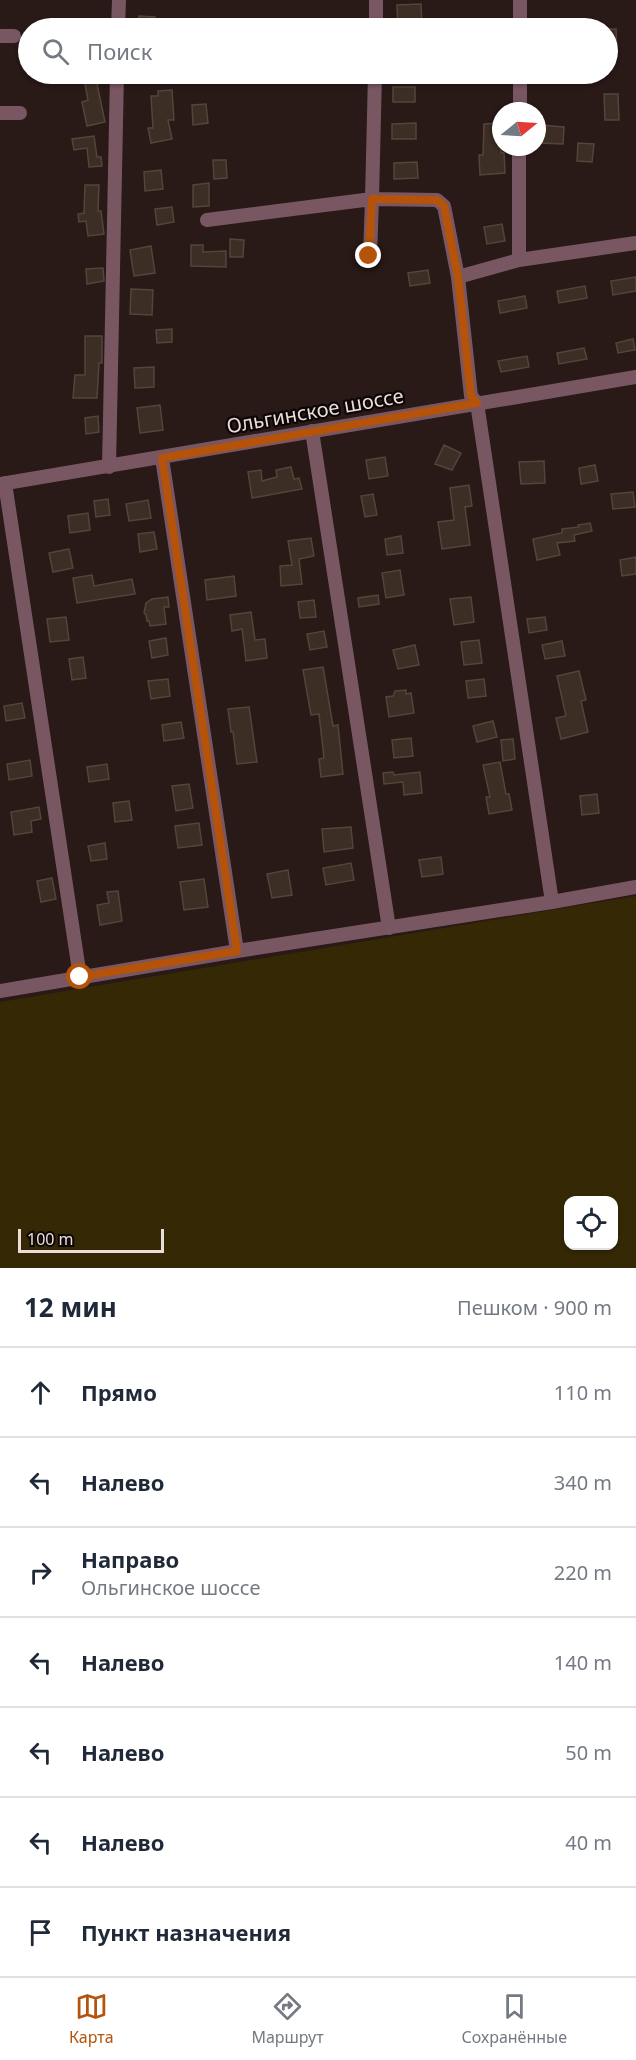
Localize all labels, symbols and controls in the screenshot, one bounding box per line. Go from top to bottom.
search box [18,18,618,84]
icon: search [39,35,72,68]
text: Поиск [87,36,152,66]
north arrow [492,102,546,156]
route end [355,242,381,268]
street label: Ольгинское шоссе [224,382,406,439]
route start [66,963,92,989]
map controls [564,1196,618,1250]
button: locate [564,1196,618,1250]
scale bar [18,1226,164,1254]
text: 100 m [27,1228,74,1250]
text: 12 мин [24,1289,117,1325]
text: Пешком · 900 m [457,1294,612,1321]
icon: ahead [24,1376,57,1409]
text: Прямо [81,1377,157,1407]
text: 110 m [554,1379,612,1406]
icon: left [24,1466,57,1499]
text: Налево [81,1467,164,1497]
text: 340 m [554,1469,612,1496]
text: Направо [81,1544,179,1574]
icon: right [24,1556,57,1589]
text: 220 m [554,1559,612,1586]
text: Ольгинское шоссе [81,1574,260,1601]
icon: left [24,1646,57,1679]
text: Налево [81,1647,164,1677]
text: 140 m [554,1649,612,1676]
icon: left [24,1736,57,1769]
text: Налево [81,1737,164,1767]
text: 50 m [565,1739,612,1766]
icon: left [24,1826,57,1859]
text: Налево [81,1827,164,1857]
text: 40 m [565,1829,612,1856]
icon: arrive [24,1916,57,1949]
text: Пункт назначения [81,1917,291,1947]
tab: Карта [69,1990,114,2048]
tab: Маршрут [251,1990,324,2048]
tab: Сохранённые [462,1990,567,2048]

